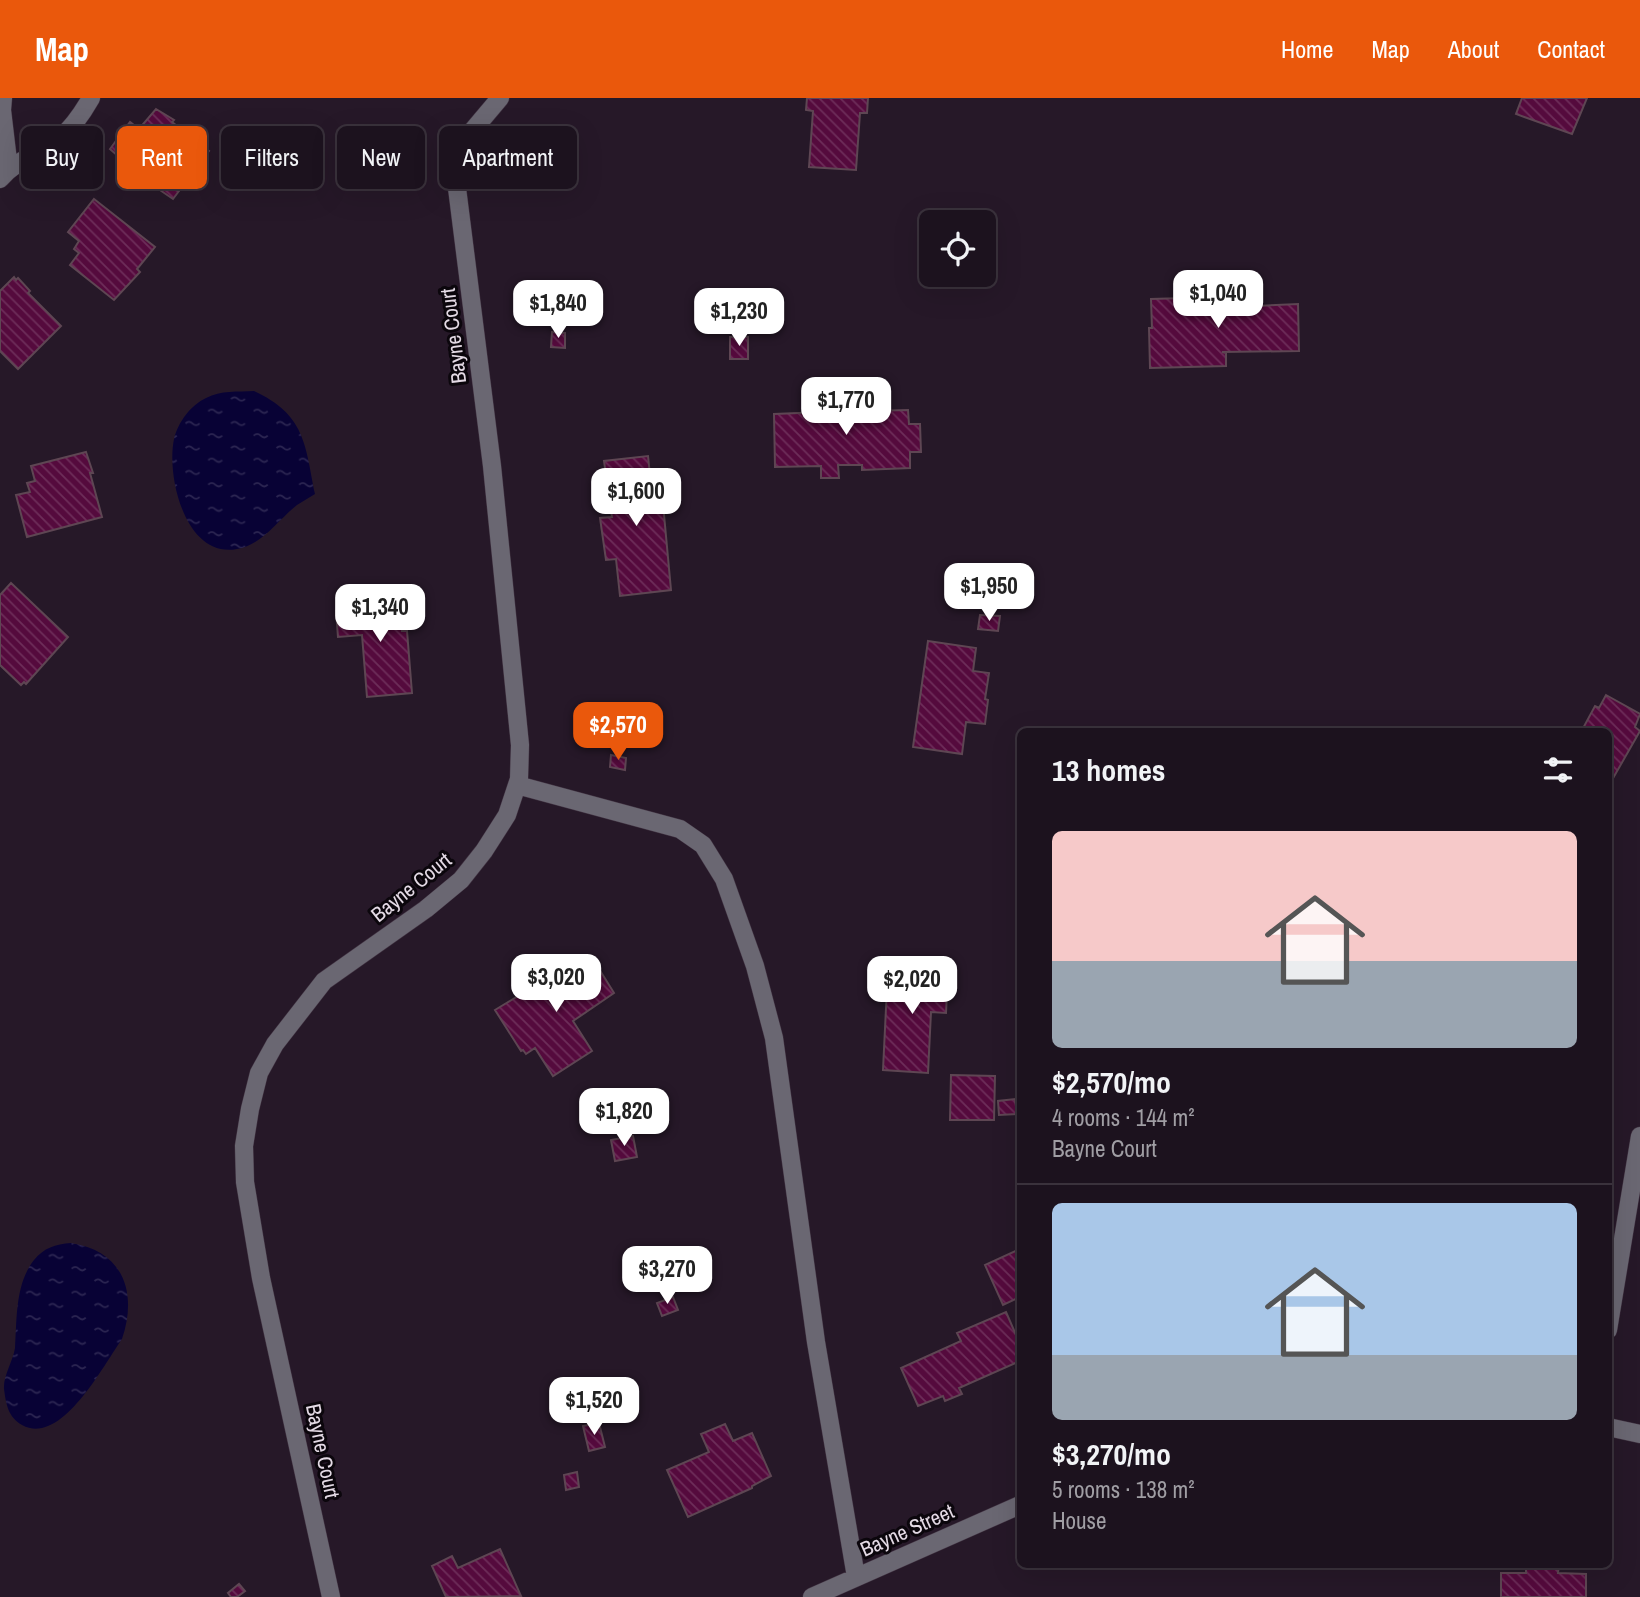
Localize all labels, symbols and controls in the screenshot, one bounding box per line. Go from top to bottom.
text: Map [35,27,89,71]
text: Home [1281,33,1333,65]
text: Map [1371,33,1410,65]
text: About [1448,33,1499,65]
text: Contact [1537,33,1605,65]
chip: Buy [21,126,103,189]
chip: Rent [117,126,207,189]
chip: Filters [221,126,323,189]
chip: New [337,126,425,189]
chip: Apartment [439,126,577,189]
map controls [919,210,996,287]
button: locate [919,210,996,287]
pin: $1,040 [1161,271,1275,330]
text: $1,040 [1189,277,1247,308]
pin: $1,840 [501,280,615,340]
street label: Bayne Court [433,287,473,385]
text: $1,840 [529,287,587,318]
pin: $1,230 [682,288,796,348]
text: $1,230 [710,295,768,326]
pin: $1,770 [789,378,903,437]
text: $1,770 [817,384,875,415]
pin: $1,600 [579,468,693,528]
text: $1,600 [607,475,665,506]
pin: $1,950 [932,564,1046,623]
text: $1,950 [960,570,1018,601]
pin: $1,340 [323,584,437,644]
text: $1,340 [351,591,409,622]
pin: $2,570 [561,702,675,762]
text: $2,570 [589,709,647,740]
text: 13 homes [1052,750,1166,790]
icon: filters [1539,751,1577,789]
street label: Bayne Court [365,845,457,928]
icon: home [1252,877,1378,1003]
pin: $3,020 [499,954,613,1014]
pin: $2,020 [855,956,969,1016]
text: $3,020 [527,961,585,992]
text: $2,020 [883,963,941,994]
text: $2,570/mo [1052,1062,1171,1102]
pin: $1,820 [567,1088,681,1148]
text: $1,820 [595,1095,653,1126]
text: 4 rooms · 144 m² [1052,1102,1195,1133]
text: Bayne Court [1052,1133,1157,1164]
pin: $3,270 [610,1246,724,1306]
icon: home [1252,1249,1378,1375]
text: $3,270 [638,1253,696,1284]
pin: $1,520 [537,1378,651,1437]
text: $1,520 [565,1384,623,1415]
street label: Bayne Court [299,1401,347,1501]
text: $3,270/mo [1052,1434,1171,1474]
text: 5 rooms · 138 m² [1052,1474,1195,1505]
street label: Bayne Street [856,1496,959,1563]
text: House [1052,1505,1107,1536]

